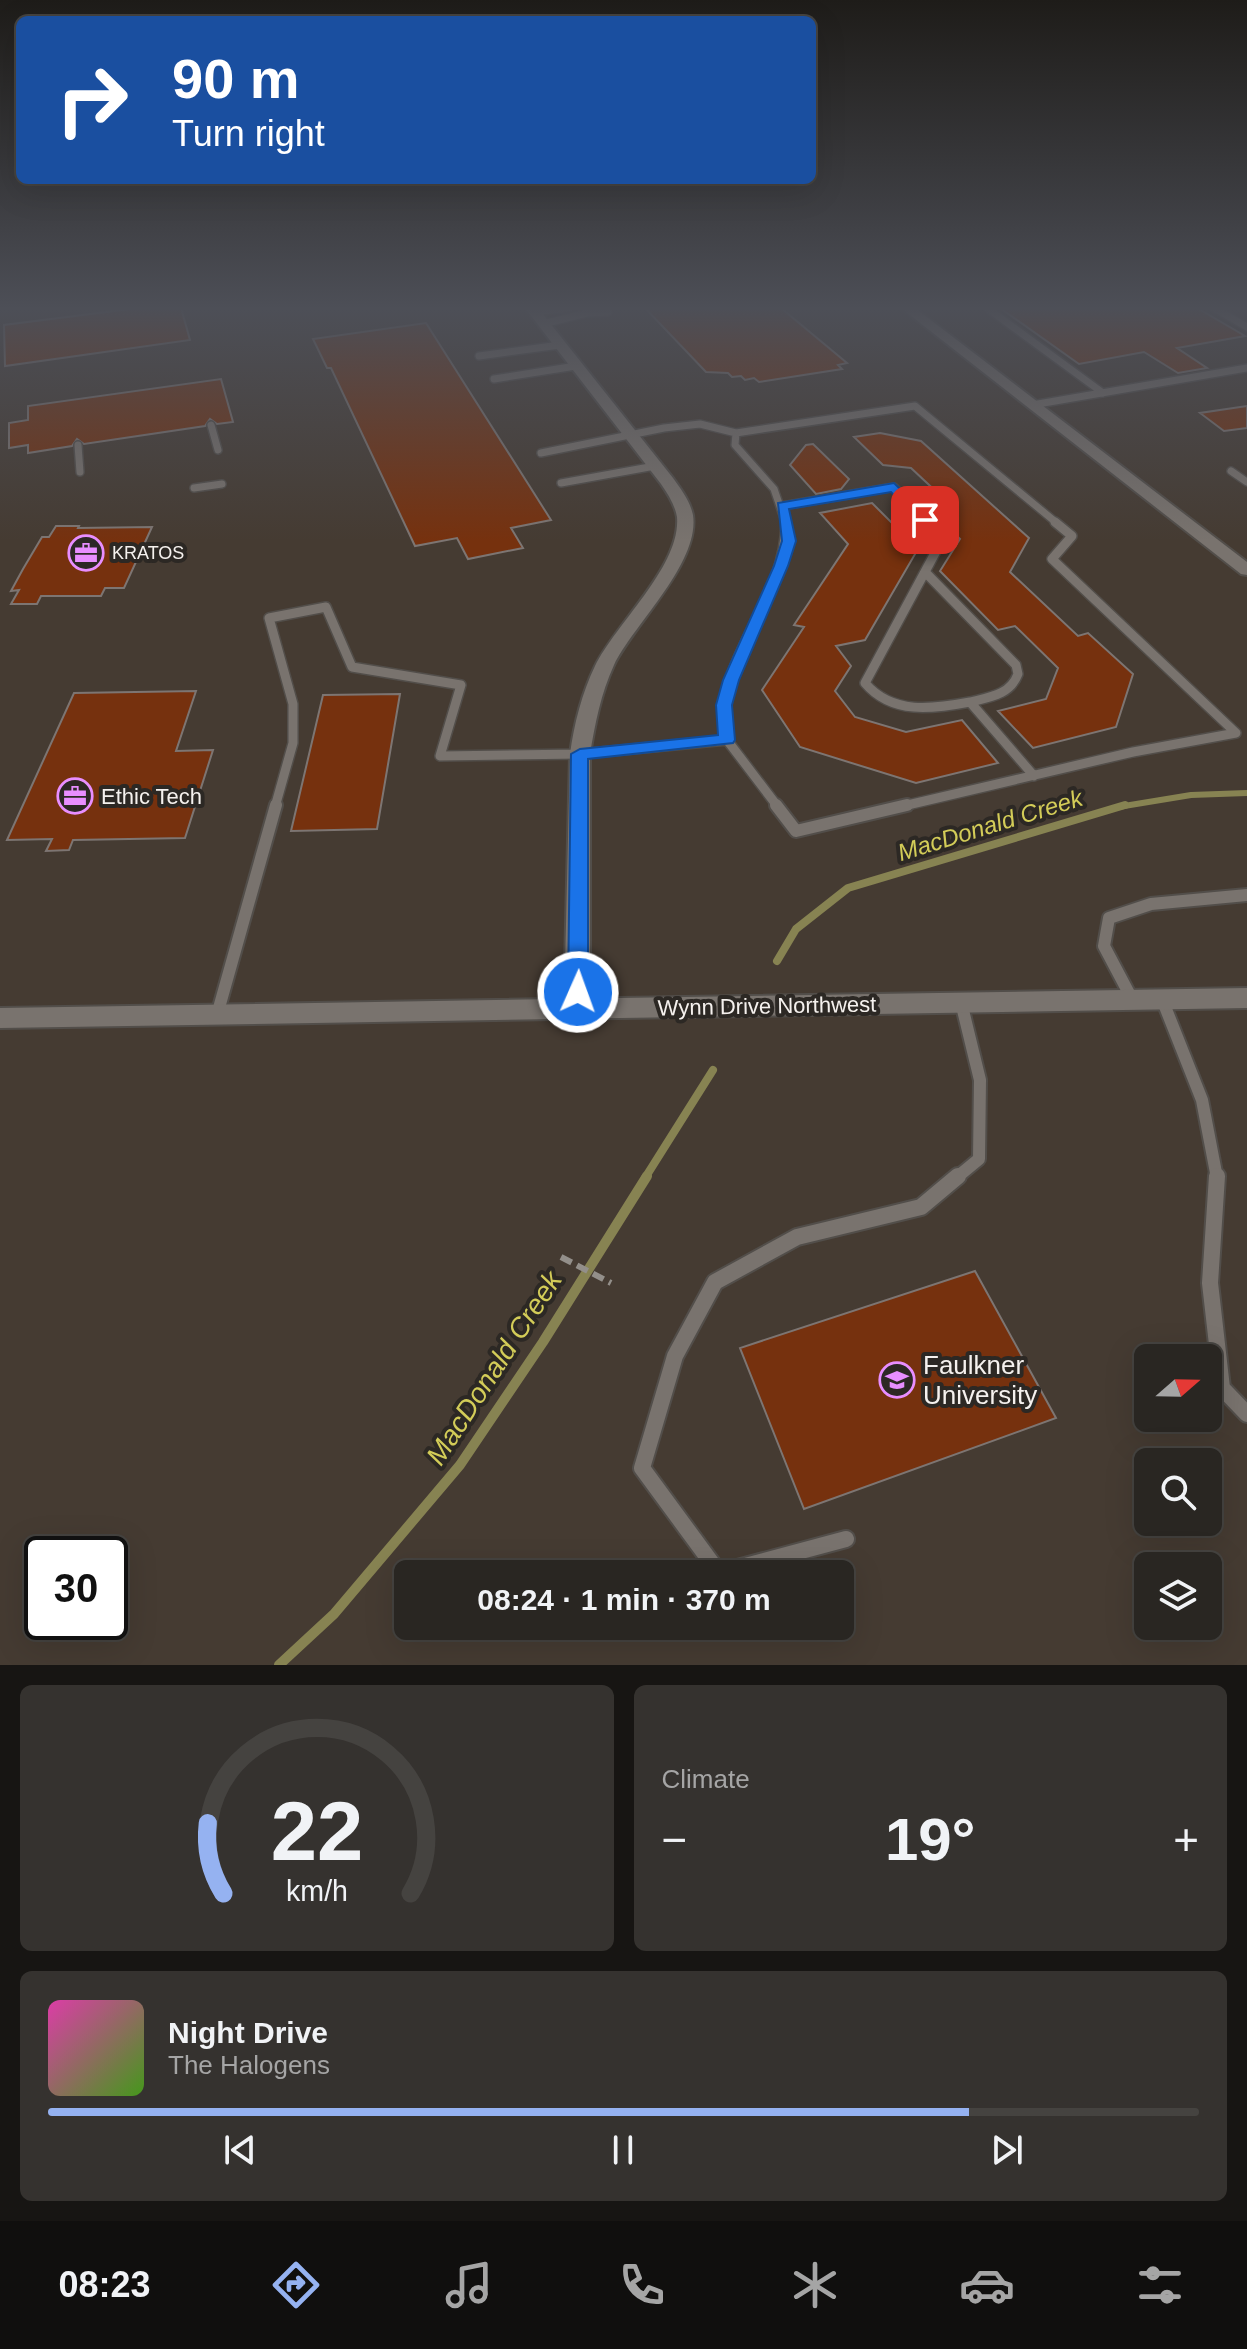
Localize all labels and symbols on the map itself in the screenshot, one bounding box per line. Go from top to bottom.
pin [891,486,959,554]
office icon: KRATOS [67,534,105,572]
place label: KRATOS [112,543,184,563]
office icon: Ethic Tech [56,777,94,815]
water label: MacDonald Creek [894,783,1088,866]
place label: Ethic Tech [101,784,202,809]
position arrow [536,950,620,1034]
street label: Wynn Drive Northwest [657,992,877,1020]
water label: MacDonald Creek [420,1264,569,1470]
north arrow [1134,1344,1222,1432]
place label: Faulkner University [923,1350,1037,1410]
school or university icon: Faulkner University [878,1361,916,1399]
speed limit sign: 30 [24,1536,128,1640]

